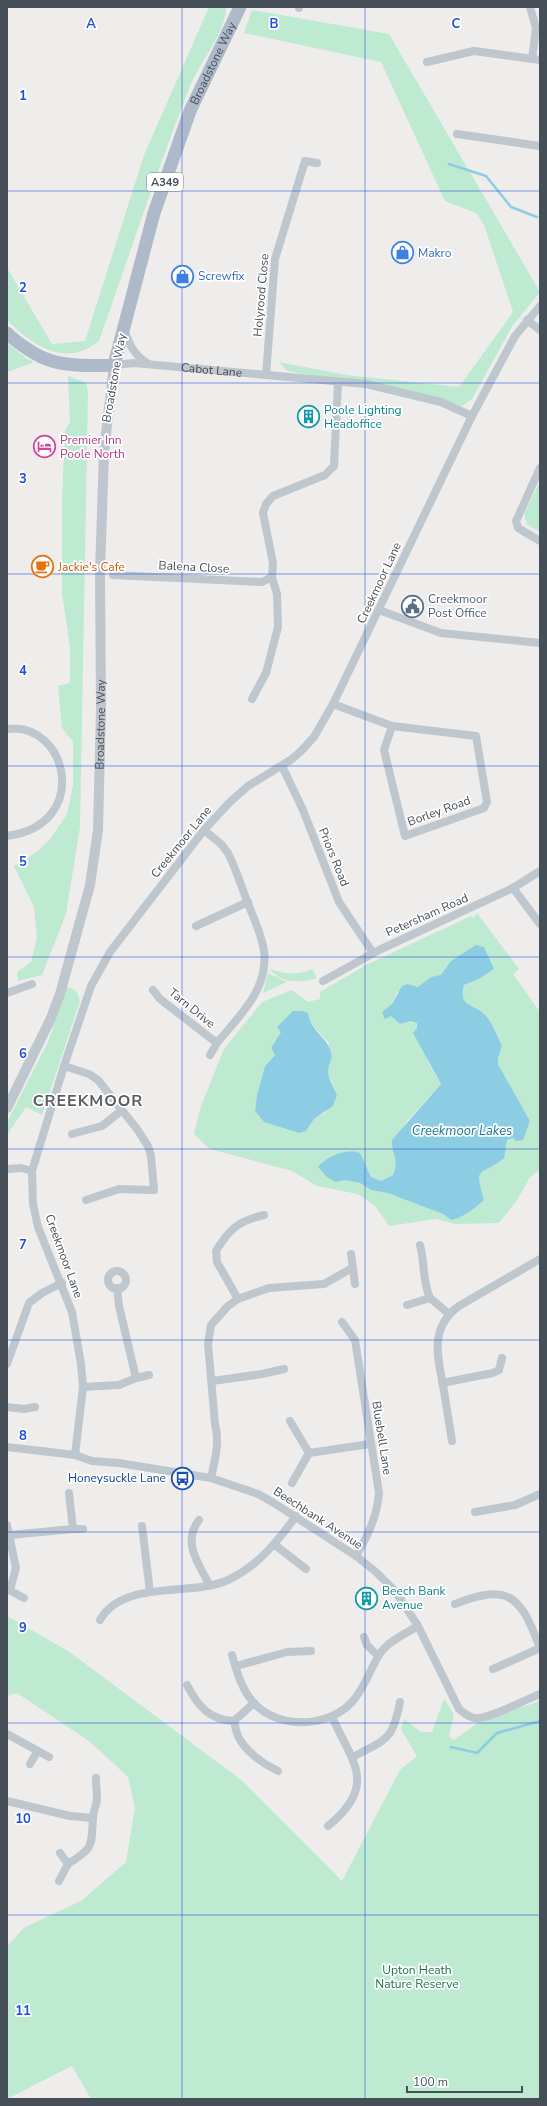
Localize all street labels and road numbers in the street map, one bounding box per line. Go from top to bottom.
street label: Broadstone Way [186,18,240,107]
road number: A349 [147,173,183,191]
street label: Holyrood Close [249,253,273,337]
street label: Broadstone Way [98,331,130,424]
street label: Cabot Lane [180,359,243,381]
street label: Creekmoor Lane [353,540,405,626]
street label: Balena Close [158,557,230,577]
street label: Broadstone Way [91,678,109,770]
street label: Borley Road [405,792,473,830]
street label: Creekmoor Lane [147,803,215,881]
street label: Priors Road [315,825,353,889]
street label: Petersham Road [383,890,471,940]
street label: Tarn Drive [165,984,219,1032]
street label: Creekmoor Lane [41,1212,87,1300]
street label: Bluebell Lane [368,1400,396,1476]
street label: Beechbank Avenue [270,1483,366,1553]

